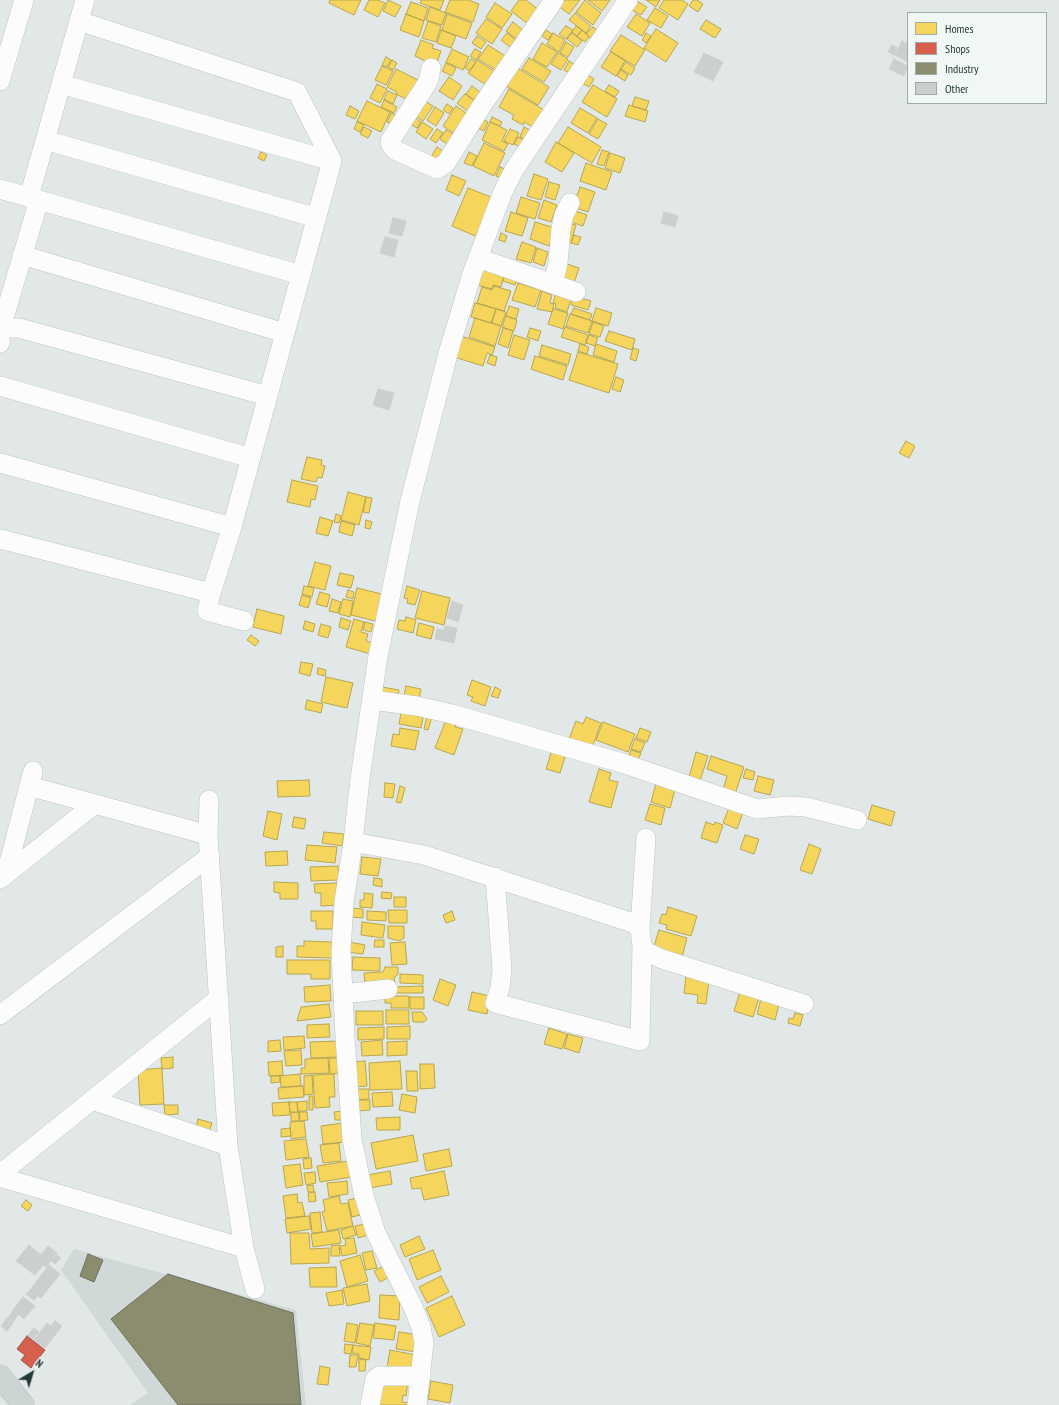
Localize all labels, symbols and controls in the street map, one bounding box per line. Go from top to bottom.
legend [907,12,1047,104]
text: Homes [945,21,973,36]
text: Shops [945,41,970,56]
text: Industry [945,61,979,76]
text: Other [945,81,968,96]
north arrow [12,1353,52,1393]
text: N [33,1356,46,1371]

